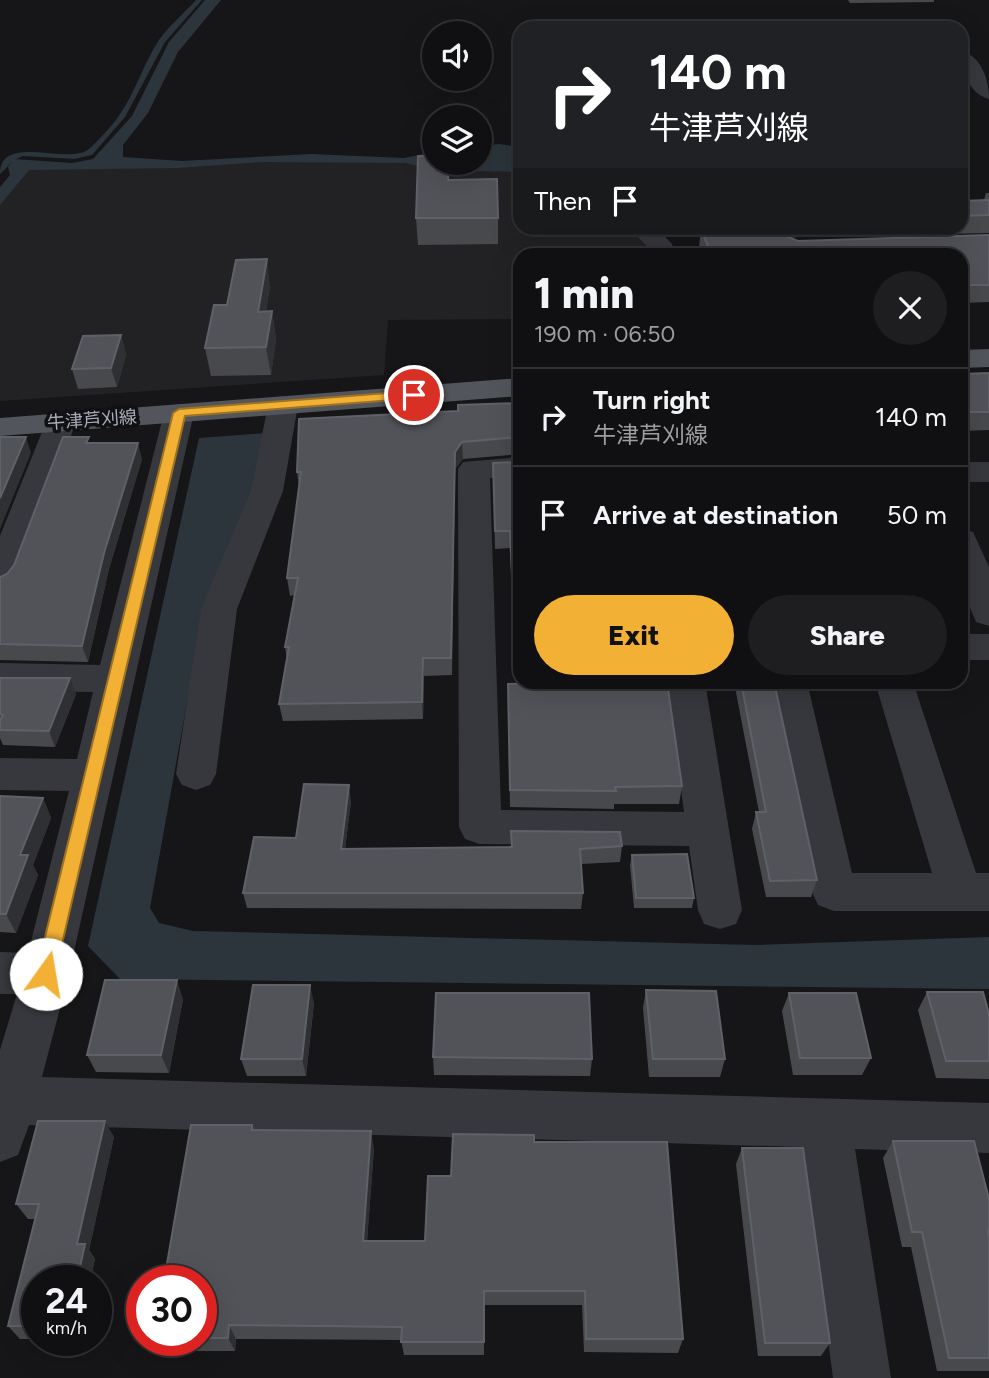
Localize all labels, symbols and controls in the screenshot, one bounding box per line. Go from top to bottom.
map controls [422,21,492,175]
button: sound [422,21,492,91]
text: 140 m [649,42,787,101]
icon: right [534,49,625,140]
button: layers [422,105,492,175]
text: 牛津芦刈線 [649,109,809,147]
icon: arrive [606,182,644,220]
text: Then [534,185,592,217]
text: 1 min [534,268,634,319]
button: close [873,271,947,345]
text: 190 m · 06:50 [534,320,675,348]
pin [384,365,444,425]
icon: arrive [395,376,433,414]
text: Turn right [593,384,710,416]
icon: right [534,398,572,436]
text: 140 m [875,401,947,433]
street label: 牛津芦刈線 [46,406,138,434]
text: 牛津芦刈線 [593,421,708,449]
icon: arrive [534,496,572,534]
text: Arrive at destination [593,499,838,531]
text: 50 m [887,499,947,531]
button: Exit [534,595,734,675]
button: Share [748,595,947,675]
position arrow [9,937,83,1011]
speed limit sign: 30 [126,1265,217,1356]
text: 24 [45,1280,88,1322]
text: km/h [46,1317,87,1339]

